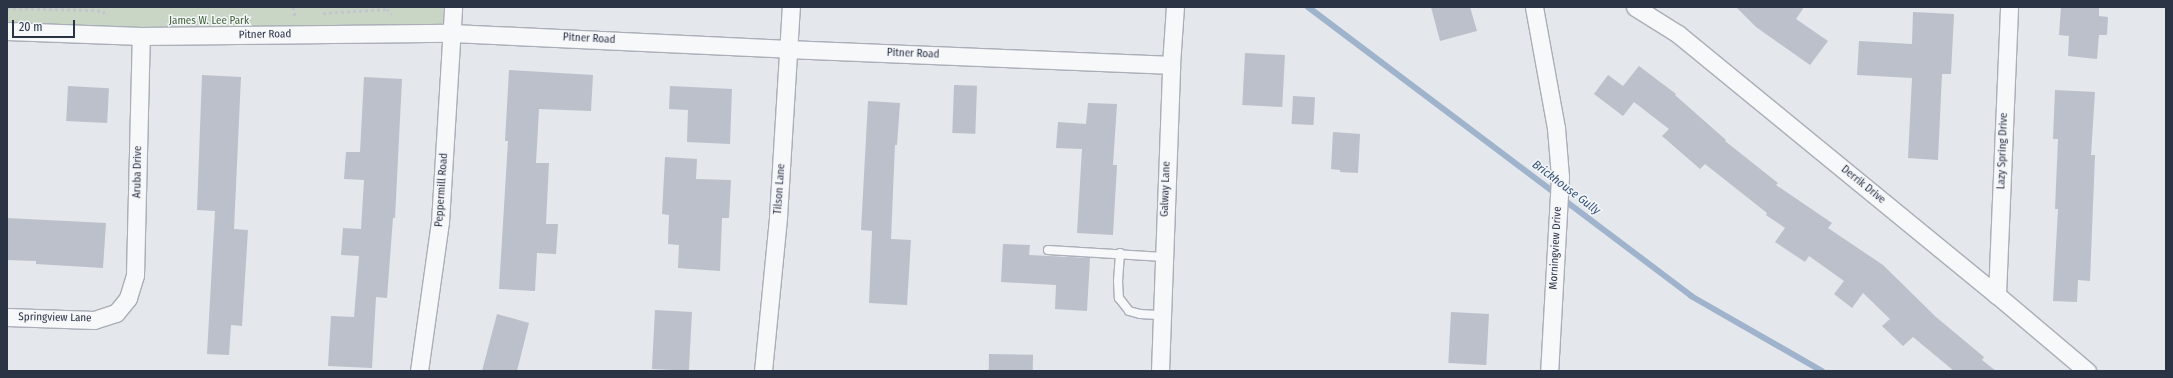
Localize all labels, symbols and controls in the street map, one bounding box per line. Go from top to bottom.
scale bar [14,12,77,38]
park label: James W. Lee Park [169,14,249,28]
text: 20 m [19,20,43,34]
street label: Pitner Road [239,28,291,42]
street label: Pitner Road [562,31,616,47]
street label: Pitner Road [886,46,940,62]
street label: Lazy Spring Drive [1995,112,2011,190]
street label: Aruba Drive [131,146,145,198]
street label: Peppermill Road [433,152,451,228]
water label: Brickhouse Gully [1529,158,1603,218]
street label: Galway Lane [1158,161,1174,217]
street label: Tilson Lane [772,163,788,215]
street label: Derrik Drive [1838,163,1888,207]
street label: Morningview Drive [1547,206,1565,290]
street label: Springview Lane [18,311,92,325]

